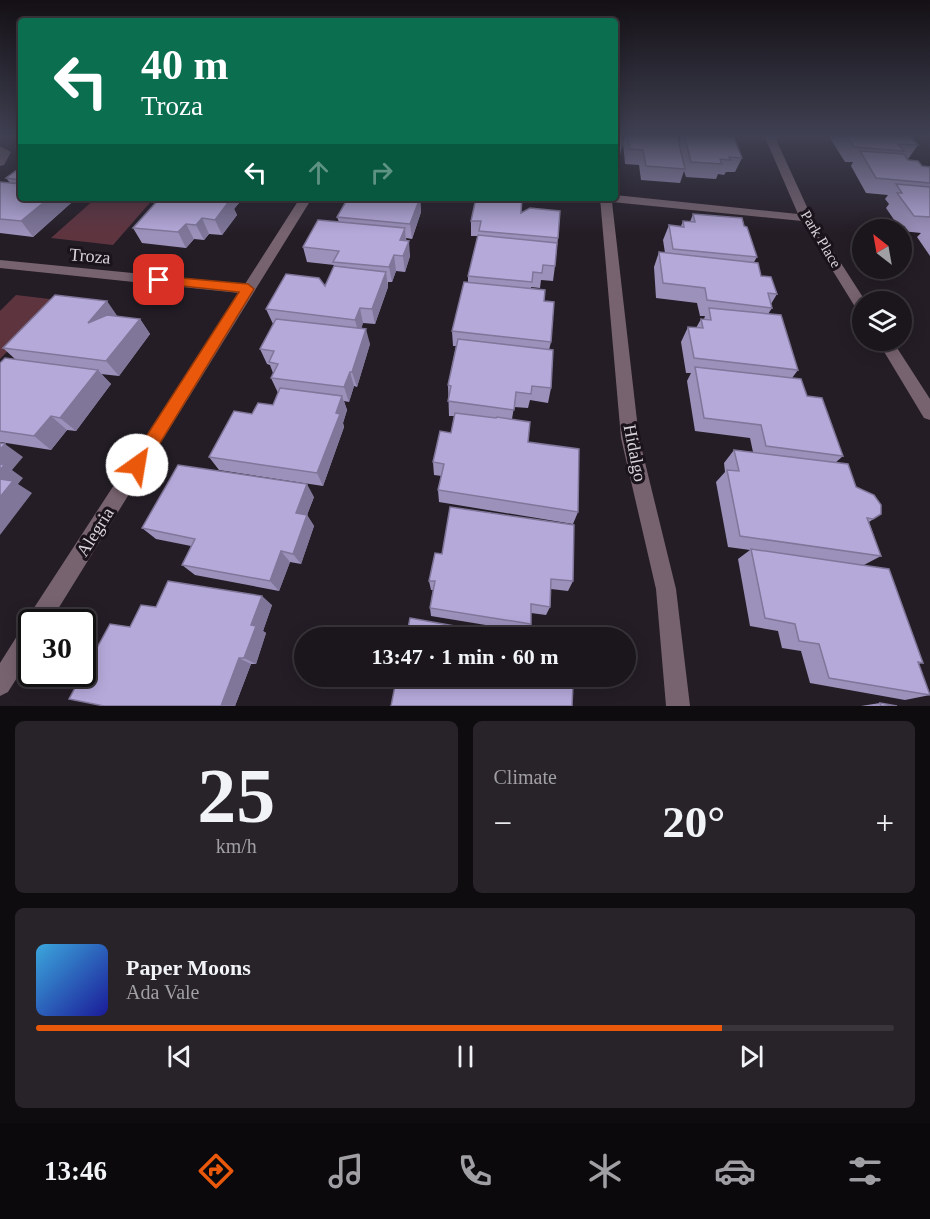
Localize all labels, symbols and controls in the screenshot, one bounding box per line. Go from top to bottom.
icon: left [42,42,120,120]
text: 40 m [141,42,229,88]
text: Troza [141,91,203,121]
icon: left [239,156,272,189]
icon: ahead [302,156,335,189]
icon: right [365,156,398,189]
street label: Park Place [798,208,844,271]
north arrow [852,219,912,279]
map controls [852,219,912,351]
street label: Troza [69,244,111,268]
pin [133,254,184,305]
icon: arrive [142,263,175,296]
button: layers [852,291,912,351]
street label: Hidalgo [620,423,650,483]
position arrow [105,433,169,497]
street label: Alegria [72,504,118,560]
speed limit sign: 30 [18,609,96,687]
text: 13:47 · 1 min · 60 m [372,644,559,669]
text: 25 [197,752,275,839]
text: Climate [494,766,557,788]
text: 20° [662,797,725,847]
text: − [494,805,512,841]
text: + [875,805,894,841]
text: km/h [216,835,257,857]
text: Paper Moons [126,955,251,980]
text: Ada Vale [126,981,200,1003]
icon: previous [163,1040,196,1073]
icon: pause [449,1040,482,1073]
icon: next [735,1040,768,1073]
icon: directions [195,1150,237,1192]
icon: music [325,1150,367,1192]
icon: phone [454,1150,496,1192]
icon: climate [584,1150,626,1192]
icon: car [714,1150,756,1192]
icon: filters [844,1150,886,1192]
text: 13:46 [44,1156,107,1186]

